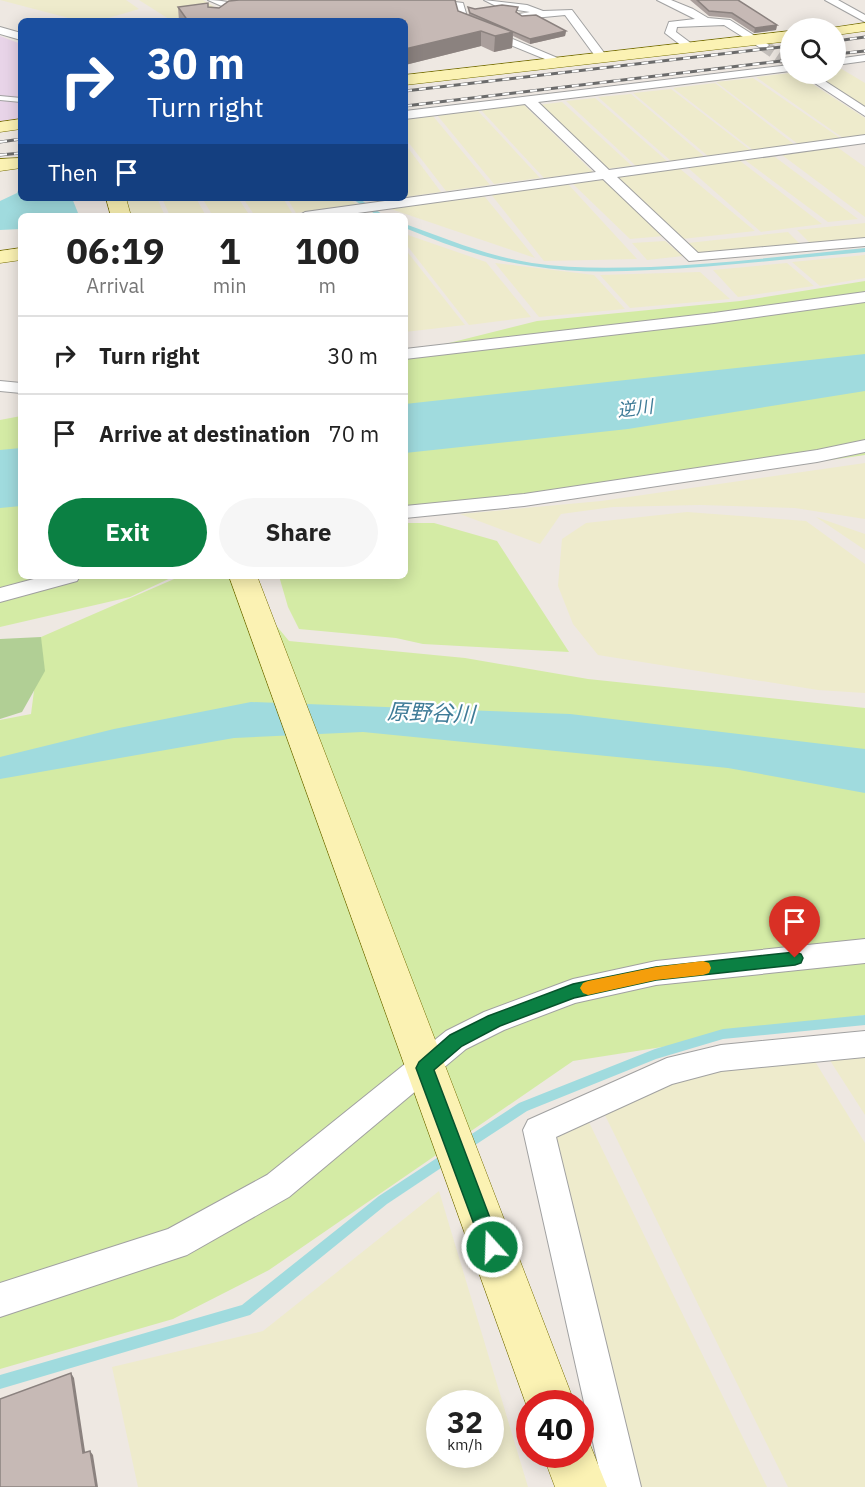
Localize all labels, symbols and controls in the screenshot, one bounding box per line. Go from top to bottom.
map controls [780,18,846,84]
button: search [780,18,846,84]
text: 30 m [147,36,245,91]
icon: right [48,42,126,120]
text: Turn right [147,89,264,124]
icon: arrive [110,156,143,189]
text: Then [48,158,98,187]
text: 06:19 [66,227,165,274]
text: 1 [219,227,241,274]
text: 100 [295,227,360,274]
text: Arrival [86,272,145,299]
text: min [213,272,247,299]
text: m [319,272,336,299]
icon: right [48,339,81,372]
text: Turn right [99,341,200,370]
text: 30 m [327,341,378,370]
water label: 逆川 [616,394,656,422]
icon: arrive [48,417,81,450]
text: Arrive at destination [99,419,310,448]
text: 70 m [328,419,379,448]
button: Exit [48,498,207,567]
button: Share [219,498,378,567]
water label: 原野谷川 [387,696,477,728]
pin [769,896,820,958]
icon: arrive [778,905,811,938]
position arrow [460,1215,524,1279]
speed limit sign: 40 [516,1390,594,1468]
text: 32 [447,1402,483,1441]
text: km/h [447,1435,483,1454]

